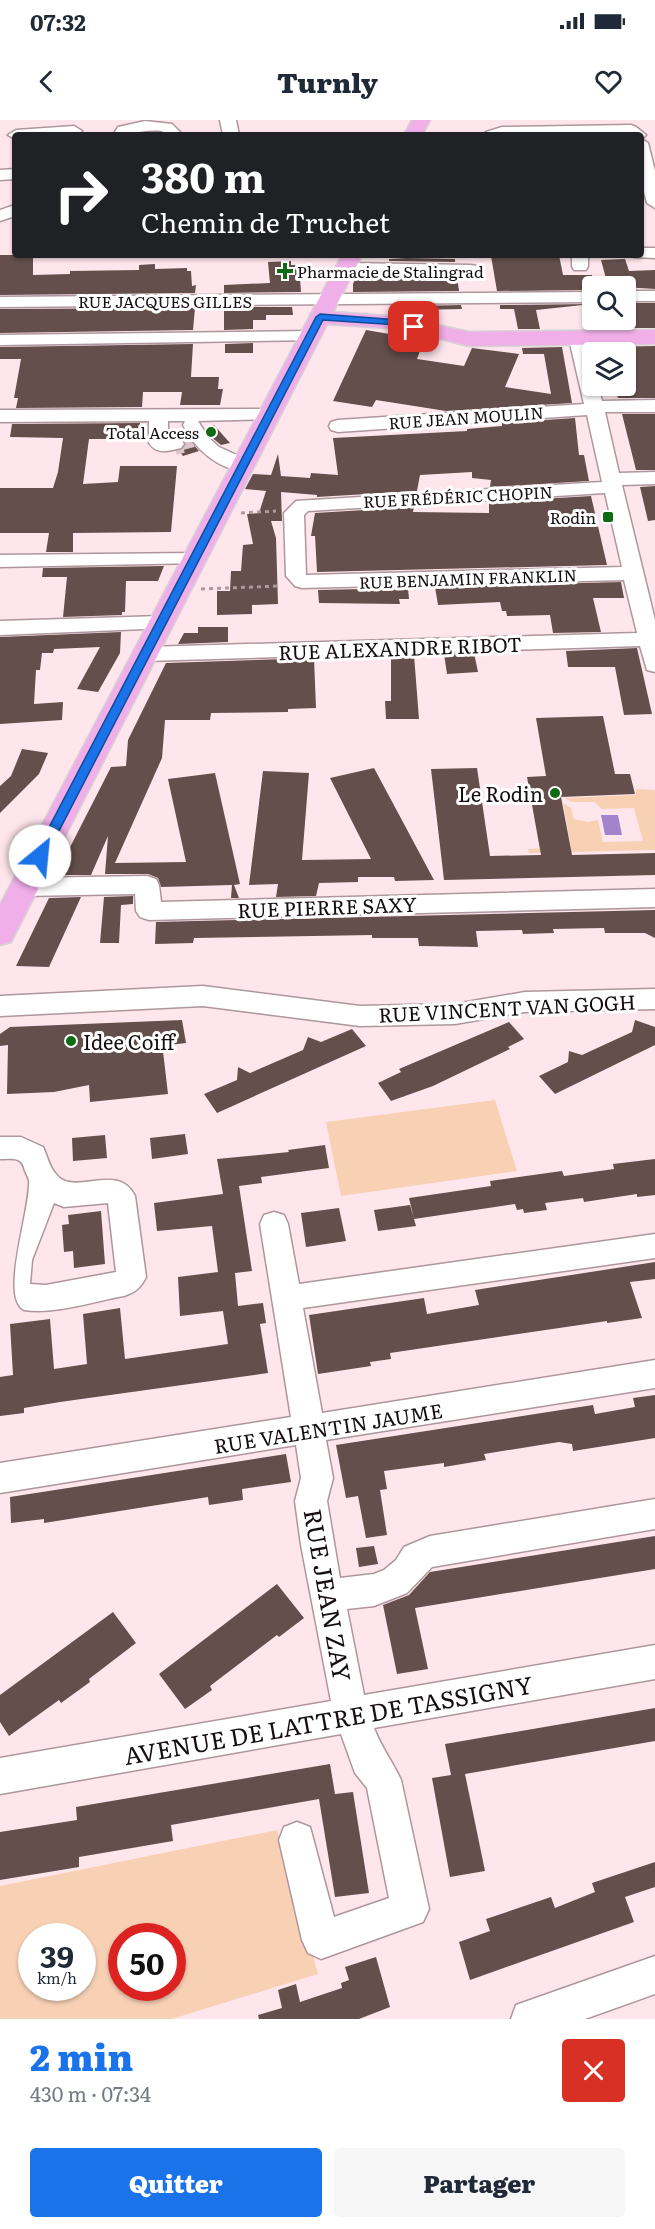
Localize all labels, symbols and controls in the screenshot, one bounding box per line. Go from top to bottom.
text: 07:32 [30,5,86,38]
text: Turnly [277,61,378,101]
icon: back [30,65,63,98]
icon: heart [592,65,625,98]
text: 380 m [141,144,265,206]
icon: right [42,156,120,234]
text: Chemin de Truchet [141,201,390,241]
place label: Pharmacie de Stalingrad [297,259,484,283]
marker: Pharmacie de Stalingrad [278,264,292,278]
map controls [582,276,636,396]
button: search [582,276,636,330]
street label: RUE JACQUES GILLES [78,289,252,313]
pin [388,301,439,352]
icon: arrive [397,310,430,343]
button: layers [582,342,636,396]
street label: RUE JEAN MOULIN [388,400,544,434]
place label: Total Access [106,420,199,444]
marker: Total Access [204,425,218,439]
street label: RUE FRÉDÉRIC CHOPIN [363,479,553,513]
place label: Rodin [550,505,596,529]
marker: Rodin [601,510,615,524]
street label: RUE BENJAMIN FRANKLIN [359,562,577,594]
street label: RUE ALEXANDRE RIBOT [278,628,522,666]
place label: Le Rodin [458,778,543,808]
marker: Le Rodin [548,786,562,800]
position arrow [8,824,72,888]
street label: RUE PIERRE SAXY [237,888,417,924]
street label: RUE VINCENT VAN GOGH [378,985,636,1029]
place label: Idee Coiff [83,1026,176,1056]
marker: Idee Coiff [64,1034,78,1048]
street label: RUE VALENTIN JAUME [212,1394,444,1460]
street label: RUE JEAN ZAY [297,1506,361,1684]
street label: AVENUE DE LATTRE DE TASSIGNY [121,1666,535,1772]
speed limit sign: 50 [108,1923,186,2001]
text: 39 [40,1933,74,1977]
text: km/h [37,1966,77,1989]
text: 2 min [30,2029,133,2082]
button: close [562,2039,625,2102]
text: 430 m · 07:34 [30,2078,151,2108]
button: Quitter [30,2148,322,2217]
button: Partager [334,2148,625,2217]

